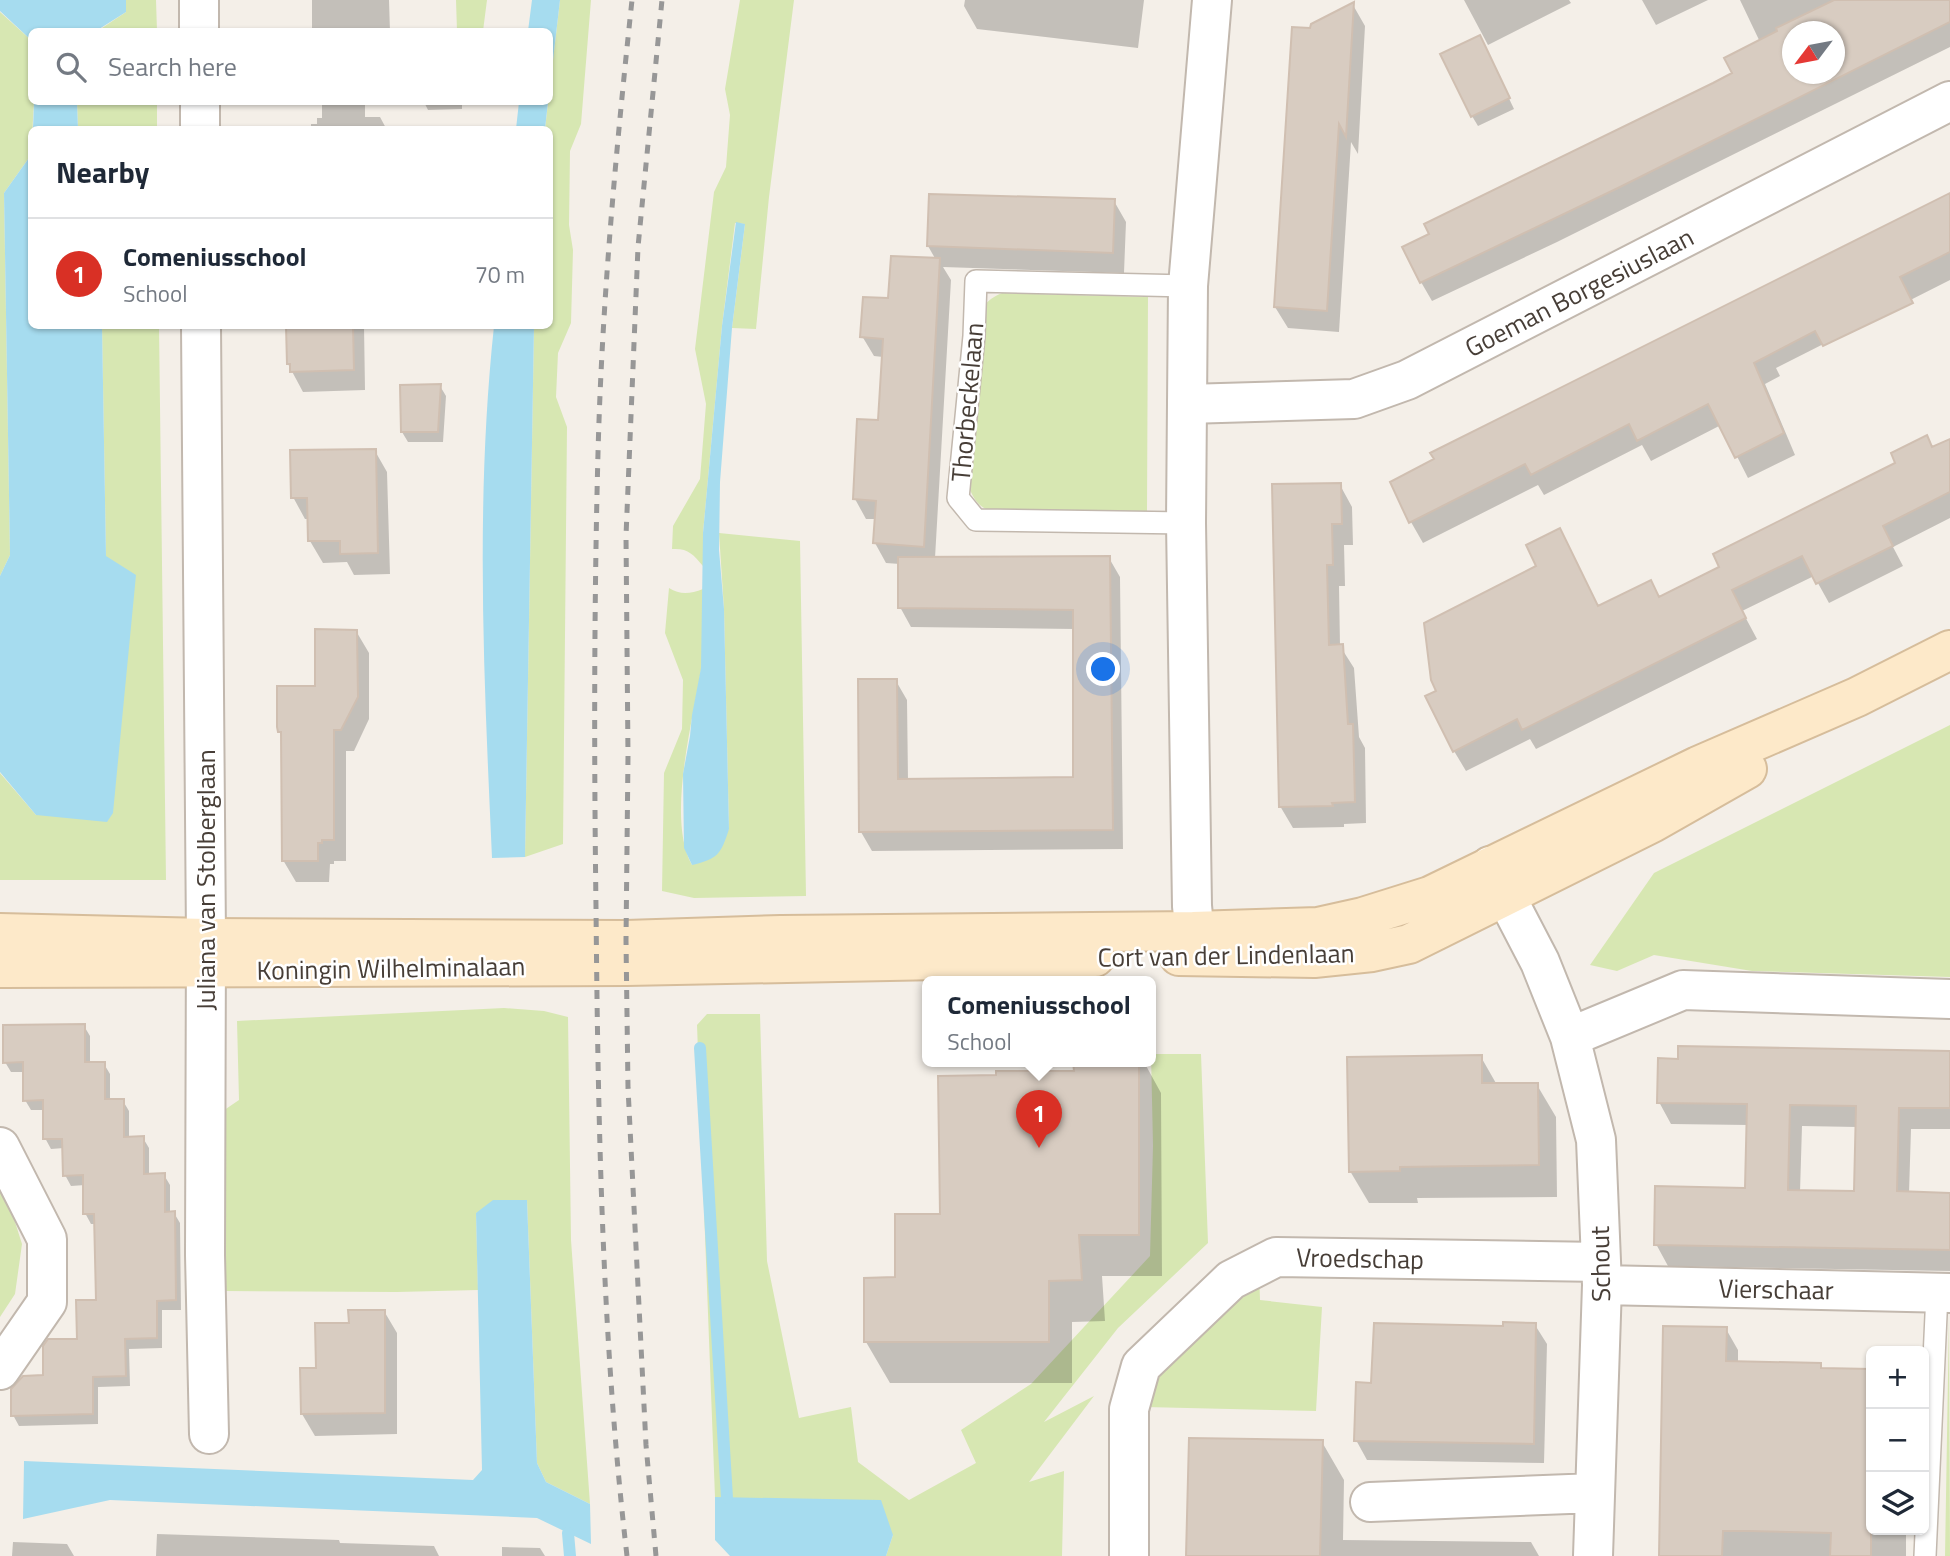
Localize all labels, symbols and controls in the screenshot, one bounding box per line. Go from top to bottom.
north arrow [1782,21,1845,84]
search box [28,28,553,105]
text: Search here [108,47,237,86]
icon: search [52,48,90,86]
text: Nearby [56,149,149,195]
street label: Goeman Borgesiuslaan [1458,217,1700,367]
text: Comeniusschool [123,237,306,276]
text: 1 [73,257,85,292]
text: 70 m [475,257,525,292]
text: School [123,276,187,311]
street label: Thorbeckelaan [941,321,993,483]
your location [1086,652,1120,686]
street label: Juliana van Stolberglaan [186,749,225,1011]
street label: Cort van der Lindenlaan [1097,933,1355,977]
street label: Koningin Wilhelminalaan [256,946,526,990]
popup [922,976,1156,1067]
text: Comeniusschool [947,985,1131,1024]
text: School [947,1024,1012,1059]
pin: 1 [1016,1090,1062,1148]
street label: Schout [1580,1226,1620,1302]
street label: Vroedschap [1296,1237,1424,1279]
street label: Vierschaar [1718,1268,1834,1310]
map controls [1866,1346,1929,1535]
button: + [1866,1346,1929,1409]
button: − [1866,1409,1929,1472]
button: layers [1866,1472,1929,1535]

